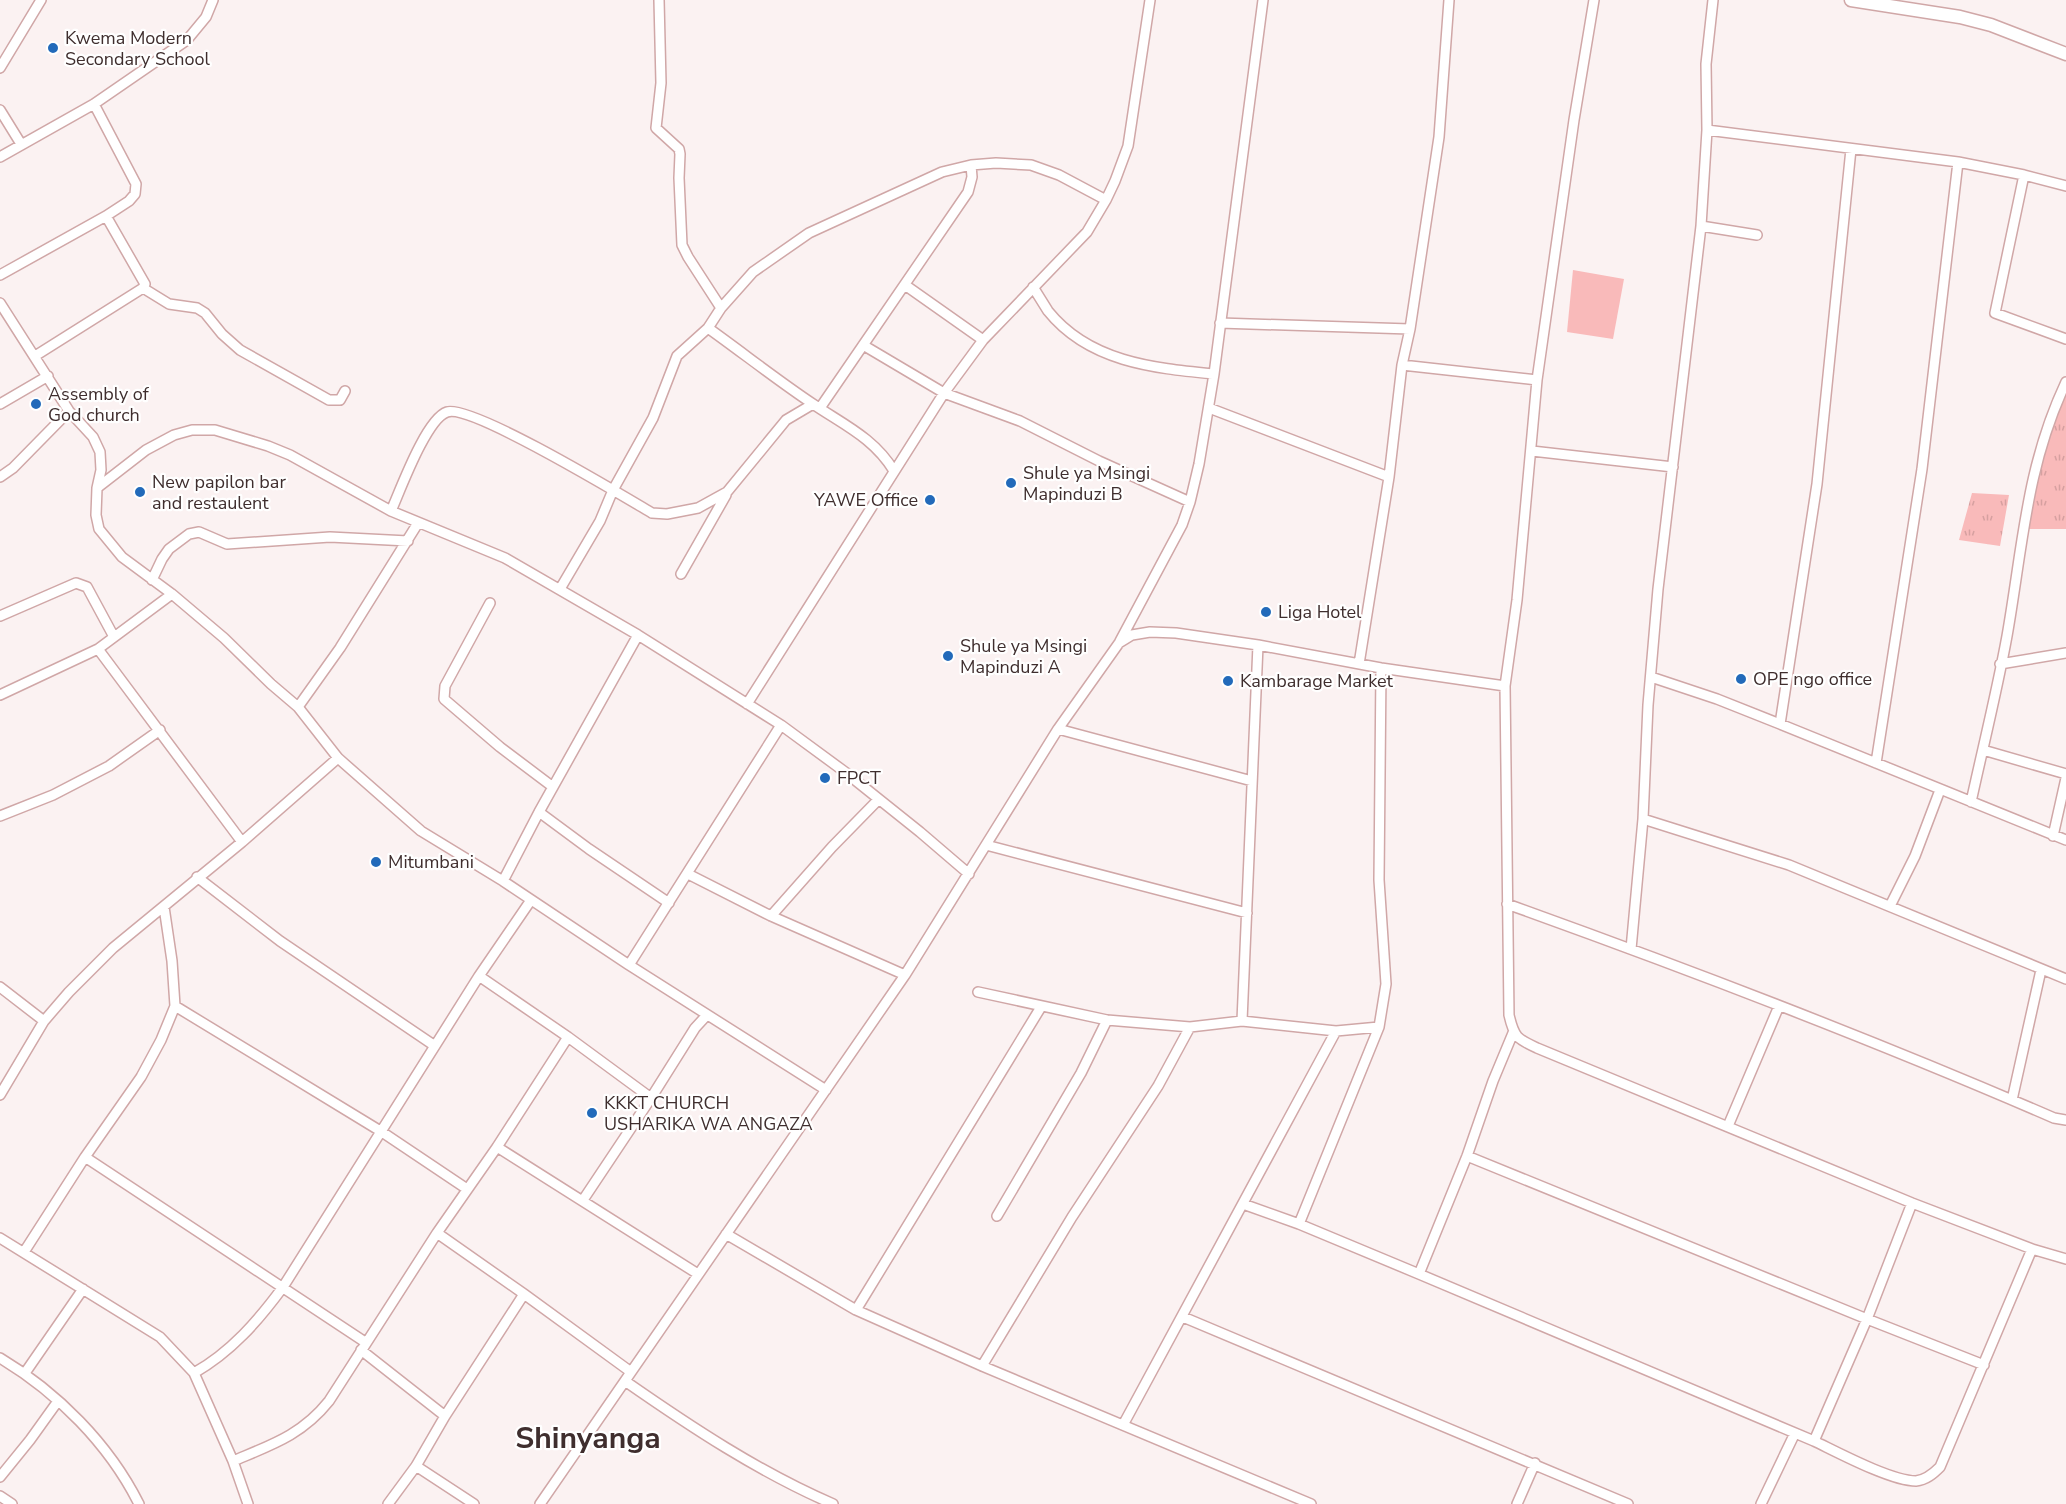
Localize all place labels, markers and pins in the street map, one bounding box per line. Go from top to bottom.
place label: Kwema Modern Secondary School [65,26,211,71]
marker: Kwema Modern Secondary School [46,41,60,55]
place label: Assembly of God church [48,382,150,427]
marker: Assembly of God church [29,397,43,411]
place label: Shule ya Msingi Mapinduzi B [1023,461,1150,506]
place label: New papilon bar and restaulent [152,470,286,515]
marker: Shule ya Msingi Mapinduzi B [1004,476,1018,490]
marker: New papilon bar and restaulent [133,485,147,499]
place label: YAWE Office [813,488,918,512]
marker: YAWE Office [923,493,937,507]
place label: Liga Hotel [1278,600,1362,624]
marker: Liga Hotel [1259,605,1273,619]
place label: Shule ya Msingi Mapinduzi A [960,634,1087,679]
marker: Shule ya Msingi Mapinduzi A [941,649,955,663]
place label: OPE ngo office [1753,667,1872,691]
place label: Kambarage Market [1240,669,1394,693]
marker: OPE ngo office [1734,672,1748,686]
marker: Kambarage Market [1221,674,1235,688]
place label: FPCT [837,766,881,790]
marker: FPCT [818,771,832,785]
place label: Mitumbani [388,850,474,874]
marker: Mitumbani [369,855,383,869]
place label: KKKT CHURCH USHARIKA WA ANGAZA [604,1091,813,1136]
marker: KKKT CHURCH USHARIKA WA ANGAZA [585,1106,599,1120]

